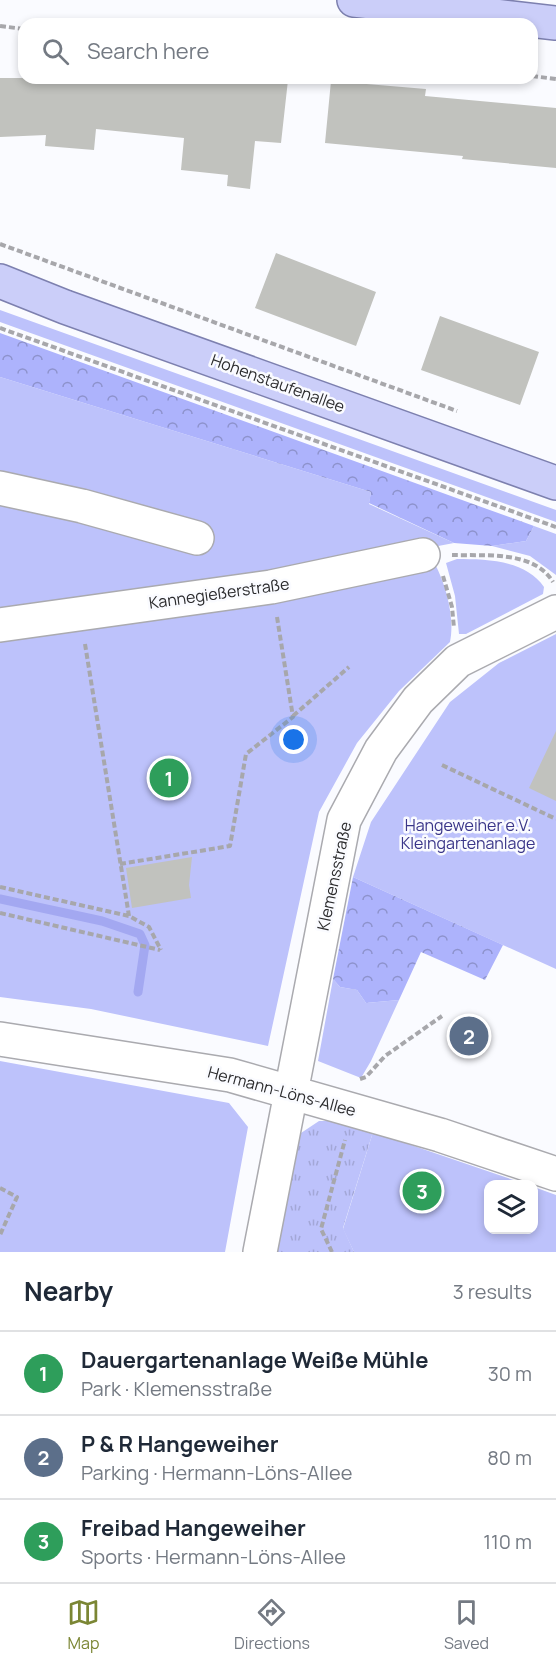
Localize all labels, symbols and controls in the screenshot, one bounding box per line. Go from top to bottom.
search box [18,18,538,84]
icon: search [39,35,72,68]
text: Search here [87,36,209,66]
street label: Hohenstaufenallee [208,349,348,417]
street label: Kannegießerstraße [147,572,291,614]
your location [279,725,308,754]
pin: 1 [150,756,188,800]
park label: Hangeweiher e.V. Kleingartenanlage [401,814,535,854]
street label: Klemensstraße [312,819,356,933]
pin: 2 [450,1014,488,1058]
street label: Hermann-Löns-Allee [205,1061,359,1121]
pin: 3 [402,1168,442,1214]
map controls [484,1180,538,1234]
button: layers [484,1180,538,1234]
text: Nearby [24,1273,113,1309]
text: 3 results [453,1278,532,1305]
text: Dauergartenanlage Weiße Mühle [81,1345,428,1375]
text: 1 [39,1360,48,1387]
text: 30 m [488,1360,532,1387]
text: Park · Klemensstraße [81,1375,272,1402]
text: P & R Hangeweiher [81,1429,279,1459]
text: 2 [38,1444,49,1471]
text: 80 m [487,1444,532,1471]
text: Parking · Hermann-Löns-Allee [81,1459,352,1486]
text: Freibad Hangeweiher [81,1513,306,1543]
text: 3 [38,1528,49,1555]
text: 110 m [483,1528,532,1555]
text: Sports · Hermann-Löns-Allee [81,1543,346,1570]
tab: Map [67,1596,100,1654]
tab: Directions [234,1596,310,1654]
tab: Saved [444,1596,489,1654]

